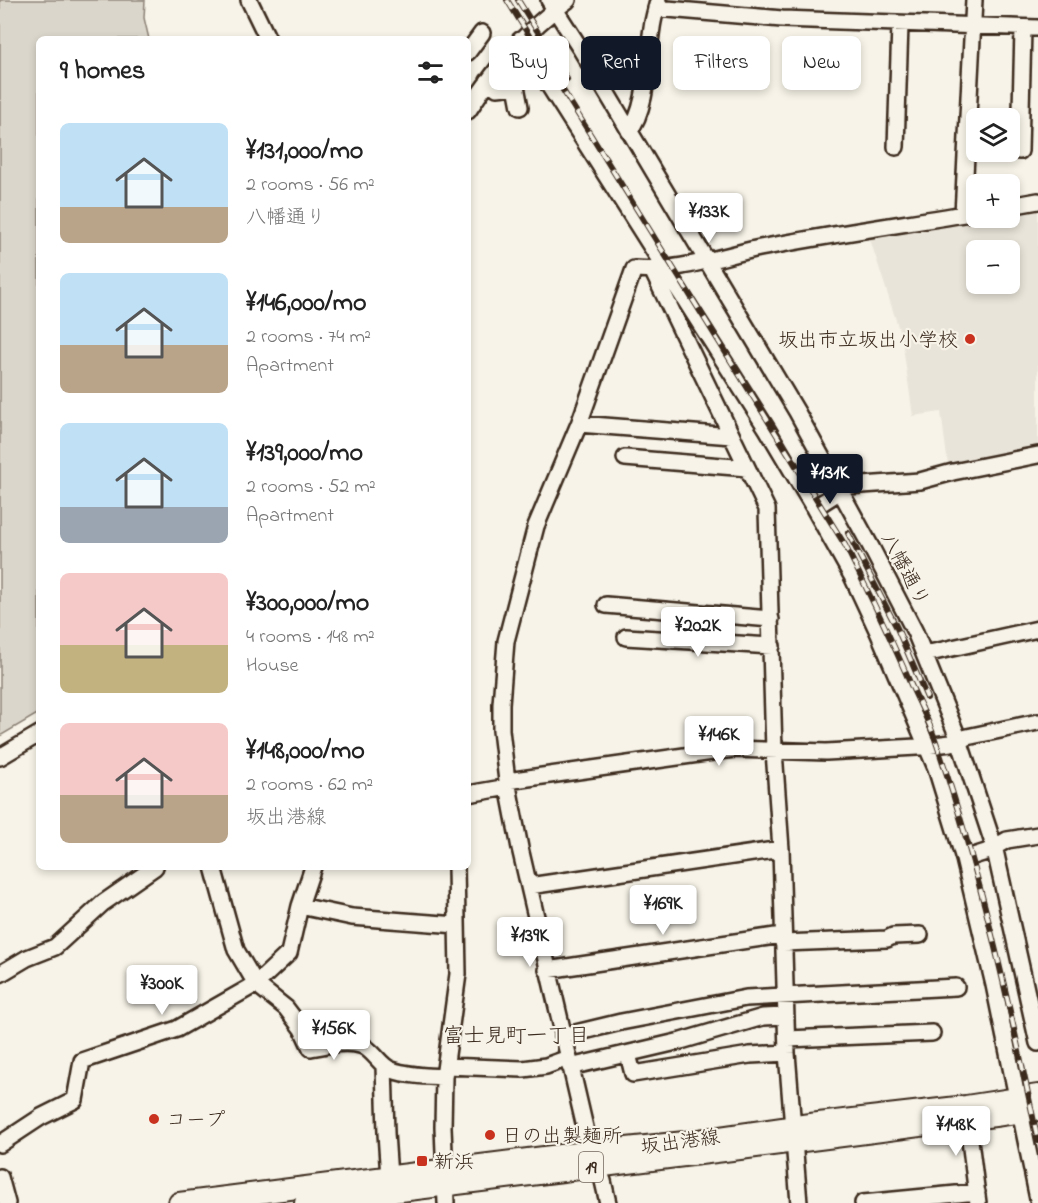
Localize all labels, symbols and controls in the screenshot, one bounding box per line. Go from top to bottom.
chip: Buy [489,36,569,90]
chip: Rent [581,36,661,90]
chip: Filters [673,36,770,90]
chip: New [782,36,861,90]
text: 9 homes [60,53,145,91]
icon: filters [414,56,447,89]
map controls [966,108,1020,294]
button: layers [966,108,1020,162]
text: ¥131,000/mo [246,133,363,171]
icon: home [108,147,180,219]
text: 2 rooms · 56 m² [246,171,375,200]
button: + [966,174,1020,228]
pin: ¥133K [667,193,751,244]
text: ¥133K [689,198,729,227]
text: 八幡通り [246,204,326,233]
button: − [966,240,1020,294]
text: ¥146,000/mo [246,285,366,323]
icon: home [108,297,180,369]
text: 2 rooms · 74 m² [246,323,371,352]
place label: 坂出市立坂出小学校 [778,327,958,356]
marker: 坂出市立坂出小学校 [963,332,977,346]
text: Apartment [246,352,334,381]
text: ¥139,000/mo [246,435,363,473]
icon: home [108,447,180,519]
pin: ¥131K [788,454,872,505]
text: ¥131K [811,459,849,488]
text: 2 rooms · 52 m² [246,473,376,502]
text: Apartment [246,502,334,531]
street label: 八幡通り [872,528,935,612]
text: ¥300,000/mo [246,585,369,623]
icon: home [108,597,180,669]
pin: ¥202K [656,607,740,658]
text: ¥202K [675,612,721,641]
text: 4 rooms · 148 m² [246,623,375,652]
text: House [246,652,299,681]
pin: ¥146K [677,716,761,767]
text: ¥146K [699,721,739,750]
text: ¥148,000/mo [246,733,365,771]
icon: home [108,747,180,819]
text: 2 rooms · 62 m² [246,771,373,800]
text: 坂出港線 [246,804,326,833]
pin: ¥169K [621,885,705,936]
text: ¥169K [644,890,682,919]
pin: ¥139K [488,917,572,968]
text: ¥139K [511,922,549,951]
pin: ¥300K [120,965,204,1016]
text: ¥300K [140,970,184,999]
pin: ¥156K [292,1010,376,1061]
text: ¥156K [312,1015,356,1044]
district label: 富士見町一丁目 [443,1022,590,1052]
pin: ¥148K [914,1106,998,1157]
place label: コープ [166,1107,225,1136]
text: ¥148K [936,1111,976,1140]
marker: コープ [147,1112,161,1126]
place label: 日の出製麺所 [502,1123,622,1152]
street label: 坂出港線 [639,1124,722,1163]
marker: 日の出製麺所 [483,1128,497,1142]
place label: 新浜 [434,1149,474,1178]
road number: 19 [579,1152,603,1182]
marker: 新浜 [415,1154,429,1168]

